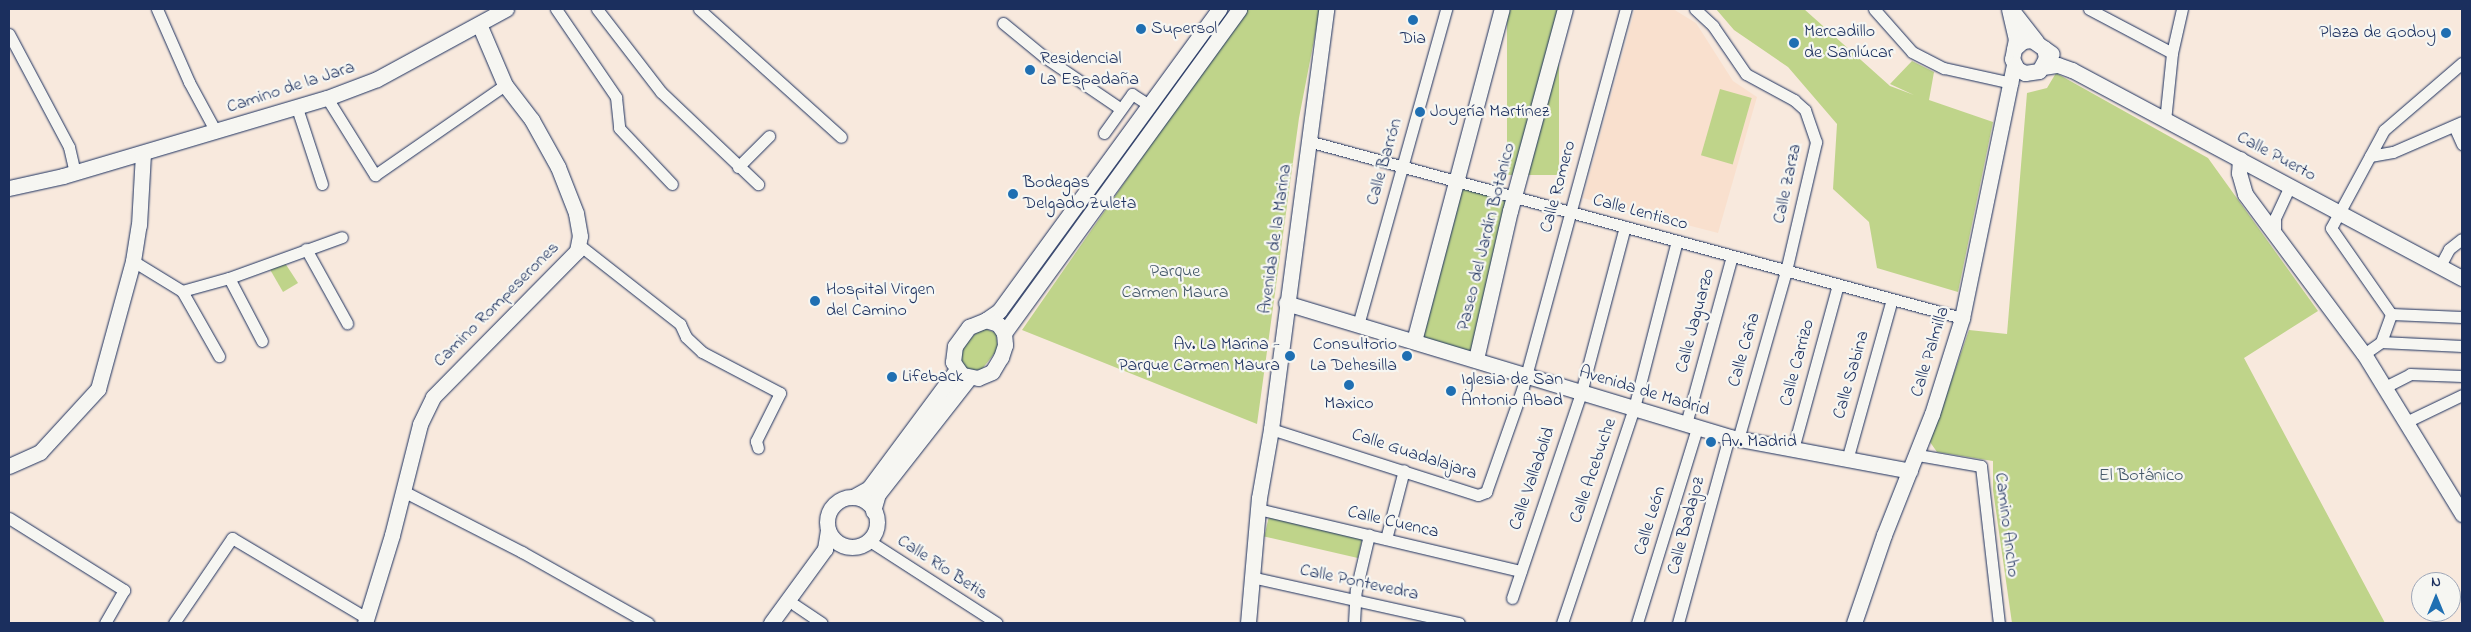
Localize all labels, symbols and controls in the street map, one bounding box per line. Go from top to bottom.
marker: Dia [1407,14,1419,26]
place label: Supersol [1151,18,1217,40]
place label: Mercadillo de Sanlúcar [1804,22,1893,64]
place label: Plaza de Godoy [2319,22,2436,44]
marker: Supersol [1135,23,1147,35]
marker: Plaza de Godoy [2440,27,2452,39]
place label: Dia [1400,28,1426,50]
marker: Mercadillo de Sanlúcar [1788,37,1800,49]
place label: Residencial La Espadaña [1040,49,1139,92]
street label: Camino de la Jara [224,57,358,119]
marker: Residencial La Espadaña [1024,64,1036,76]
place label: Joyería Martínez [1430,101,1549,123]
marker: Joyería Martínez [1414,106,1426,118]
street label: Calle Barrón [1362,116,1408,208]
street label: Calle Puerto [2233,127,2319,187]
street label: Calle Romero [1536,139,1582,235]
street label: Paseo del Jardín Botánico [1453,141,1521,333]
street label: Calle Zarza [1769,142,1807,226]
street label: Avenida de la Marina [1255,163,1297,315]
place label: Bodegas Delgado Zuleta [1023,173,1136,215]
marker: Bodegas Delgado Zuleta [1007,188,1019,200]
street label: Calle Lentisco [1590,190,1690,236]
street label: Camino Rompeserones [430,238,564,372]
park label: Parque Carmen Maura [1122,262,1228,304]
street label: Calle Jaguarzo [1672,266,1720,376]
place label: Hospital Virgen del Camino [826,280,935,322]
marker: Hospital Virgen del Camino [808,294,822,308]
street label: Calle Palmilla [1907,304,1955,400]
street label: Calle Caña [1724,310,1766,390]
street label: Calle Carrizo [1776,317,1820,409]
street label: Calle Sabina [1829,328,1875,422]
place label: Av. La Marina - Parque Carmen Maura [1118,335,1280,378]
place label: Consultorio La Dehesilla [1310,335,1397,378]
marker: Av. La Marina - Parque Carmen Maura [1284,350,1296,362]
marker: Consultorio La Dehesilla [1401,350,1413,362]
street label: Avenida de Madrid [1576,362,1712,422]
place label: Lifeback [902,366,963,388]
place label: Iglesia de San Antonio Abad [1461,370,1563,412]
marker: Lifeback [886,371,898,383]
marker: Maxico [1343,379,1355,391]
marker: Iglesia de San Antonio Abad [1445,385,1457,397]
place label: Maxico [1324,393,1374,415]
street label: Calle Acebuche [1566,416,1622,526]
street label: Calle Guadalajara [1349,425,1479,485]
street label: Calle Valladolid [1505,425,1561,533]
place label: Av. Madrid [1721,431,1797,453]
marker: Av. Madrid [1705,436,1717,448]
park label: El Botánico [2099,465,2183,487]
street label: Camino Ancho [1989,471,2023,579]
street label: Calle Badajoz [1664,475,1710,577]
street label: Calle León [1630,484,1672,558]
street label: Calle Cuenca [1345,502,1441,544]
street label: Calle Río Betis [893,531,991,605]
street label: Calle Pontevedra [1298,560,1420,606]
north arrow [2411,572,2461,622]
text: N [2431,572,2441,593]

